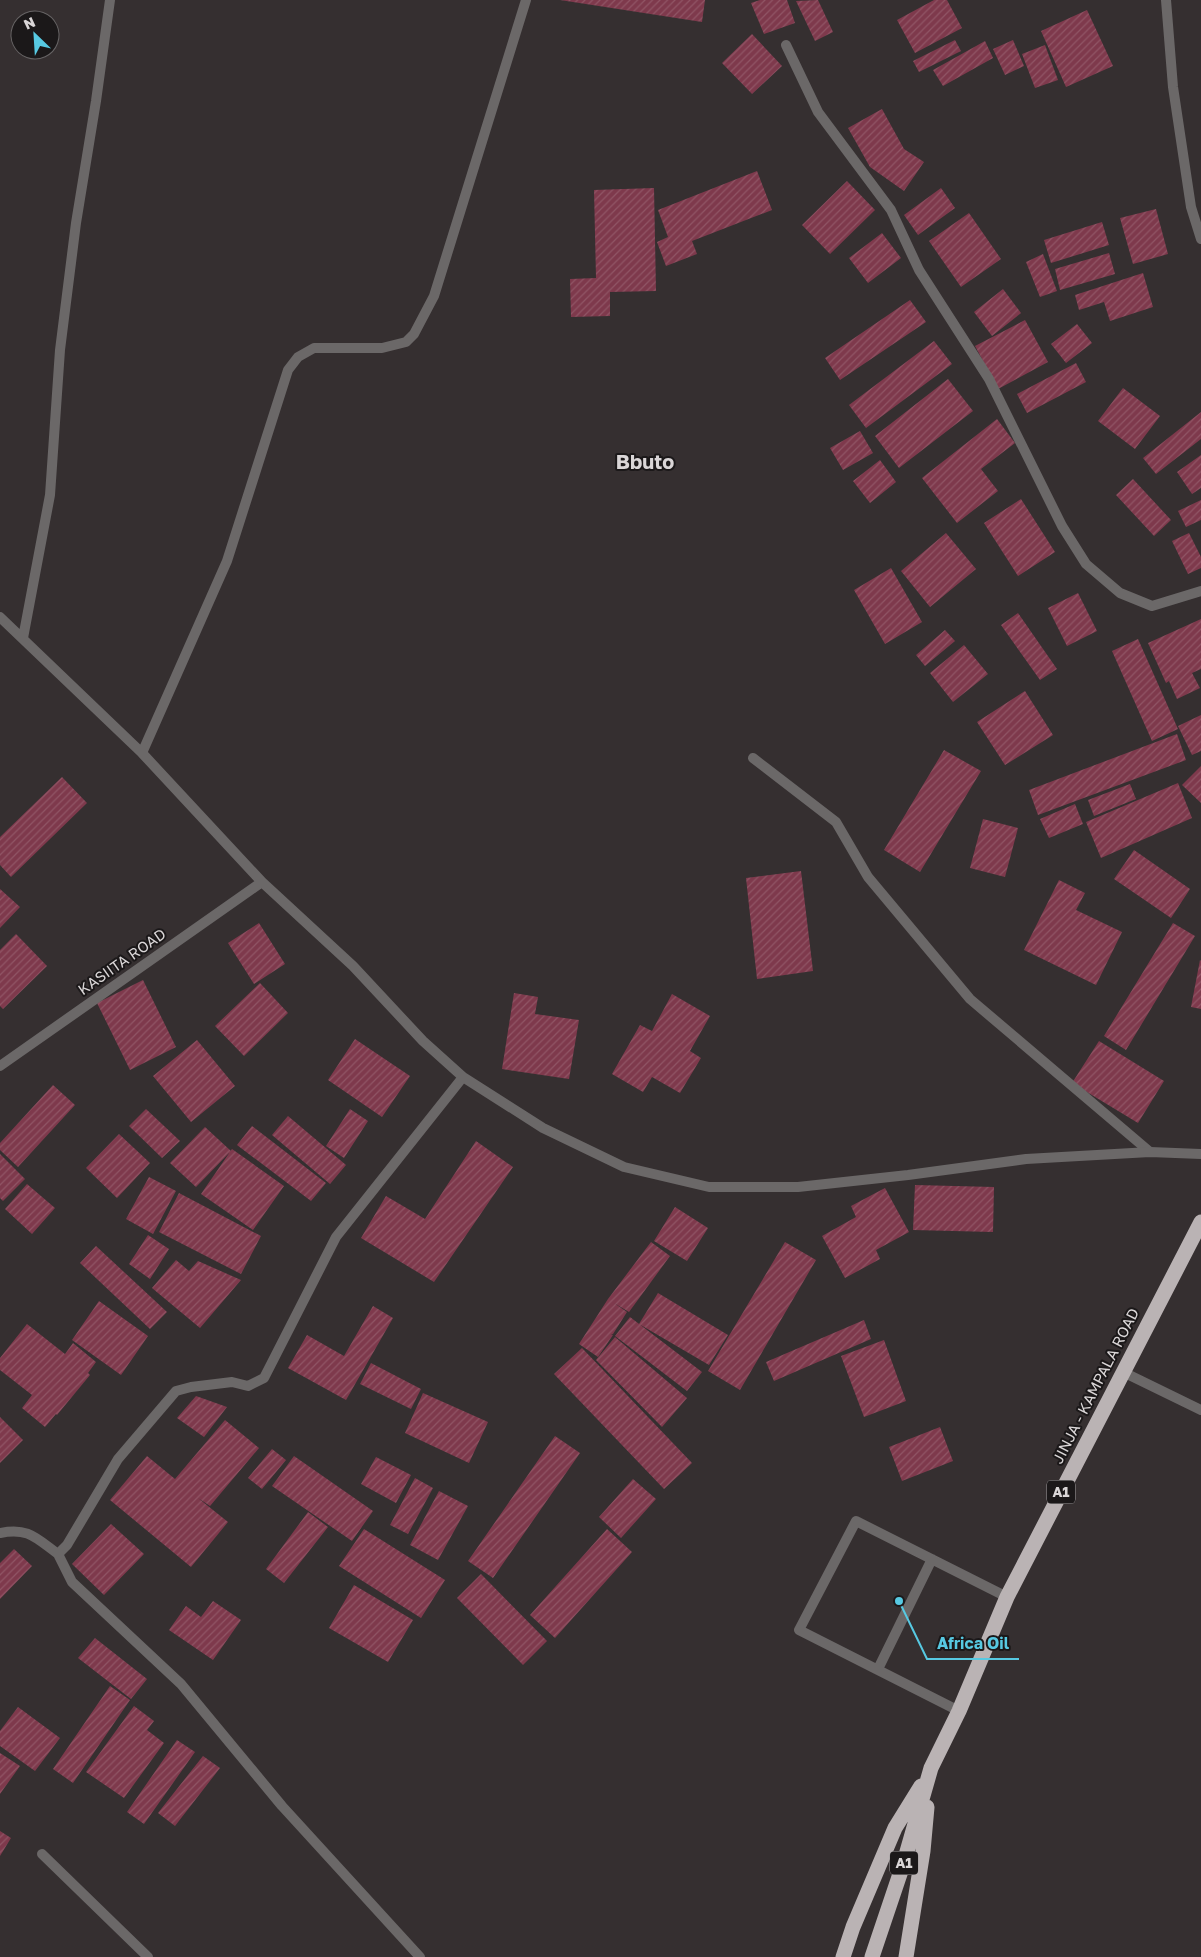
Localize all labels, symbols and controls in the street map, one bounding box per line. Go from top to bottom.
north arrow [10,10,60,60]
text: N [21,13,38,33]
district label: Bbuto [616,449,674,473]
street label: KASIITA ROAD [74,924,169,998]
street label: JINJA - KAMPALA ROAD [1048,1305,1142,1466]
road number: A1 [1047,1480,1075,1504]
callout: Africa Oil [927,1628,1019,1659]
text: Africa Oil [937,1633,1010,1653]
road number: A1 [890,1852,918,1875]

